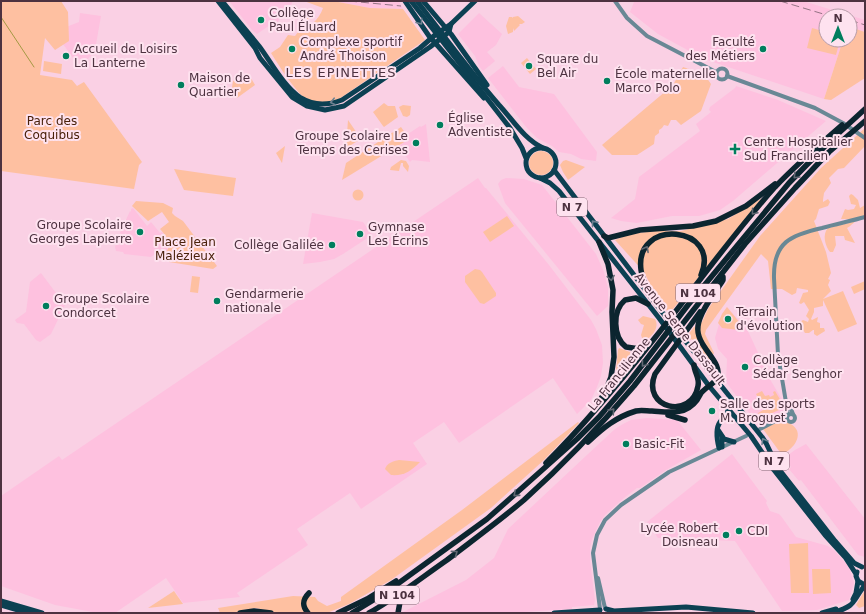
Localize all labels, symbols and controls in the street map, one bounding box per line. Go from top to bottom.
place label: Collège Paul Éluard [269,6,336,34]
north arrow [818,8,858,48]
text: N [833,12,843,25]
marker: Collège Paul Éluard [256,15,266,25]
one-way arrow [415,18,422,25]
place label: Complexe sportif André Thoison [300,35,403,63]
place label: Faculté des Métiers [686,35,755,63]
place label: Accueil de Loisirs La Lanterne [74,42,177,70]
marker: Complexe sportif André Thoison [287,44,297,54]
marker: Faculté des Métiers [758,44,768,54]
marker: Accueil de Loisirs La Lanterne [61,51,71,61]
place label: Square du Bel Air [537,52,598,80]
marker: Square du Bel Air [524,61,534,71]
district label: LES EPINETTES [286,65,396,80]
place label: École maternelle Marco Polo [615,66,716,95]
place label: Maison de Quartier [189,71,250,99]
marker: École maternelle Marco Polo [602,76,612,86]
marker: Maison de Quartier [176,80,186,90]
one-way arrow [330,98,336,106]
place label: Église Adventiste [448,110,512,139]
park label: Parc des Coquibus [24,114,80,142]
marker: Église Adventiste [435,120,445,130]
place label: Groupe Scolaire Le Temps des Cerises [295,129,408,157]
place label: Centre Hospitalier Sud Francilien [744,135,853,163]
marker: Groupe Scolaire Le Temps des Cerises [411,138,421,148]
marker: Centre Hospitalier Sud Francilien [729,143,741,155]
one-way arrow [793,171,801,179]
road number: N 7 [557,198,587,216]
one-way arrow [752,208,759,215]
place label: Groupe Scolaire Georges Lapierre [29,218,132,246]
place label: Gymnase Les Écrins [368,220,428,248]
one-way arrow [592,221,599,228]
marker: Groupe Scolaire Georges Lapierre [135,227,145,237]
marker: Gymnase Les Écrins [355,229,365,239]
park label: Place Jean Malézieux [154,235,216,263]
place label: Collège Galilée [234,238,324,252]
marker: Collège Galilée [327,240,337,250]
one-way arrow [641,246,648,253]
street label: Avenue Serge Dassault [632,270,728,388]
one-way arrow [606,275,615,281]
road number: N 104 [676,284,720,302]
place label: Gendarmerie nationale [225,287,304,315]
place label: Groupe Scolaire Condorcet [54,292,149,320]
marker: Gendarmerie nationale [212,296,222,306]
marker: Groupe Scolaire Condorcet [41,301,51,311]
place label: Terrain d'évolution [735,305,803,333]
marker: Terrain d'évolution [723,314,733,324]
street label: La Francilienne [585,334,653,414]
place label: Collège Sédar Senghor [753,353,842,381]
one-way arrow [641,359,648,366]
marker: Collège Sédar Senghor [740,362,750,372]
place label: Salle des sports M. Broguet [720,397,815,425]
marker: Salle des sports M. Broguet [707,406,717,416]
one-way arrow [608,408,615,416]
place label: Basic-Fit [634,437,684,451]
one-way arrow [762,438,769,445]
marker: Basic-Fit [621,439,631,449]
road number: N 7 [759,452,789,470]
one-way arrow [513,490,520,497]
place label: Lycée Robert Doisneau [640,521,718,549]
place label: CDI [747,524,768,538]
marker: CDI [734,526,744,536]
marker: Lycée Robert Doisneau [721,530,731,540]
one-way arrow [451,551,458,558]
road number: N 104 [375,586,419,604]

